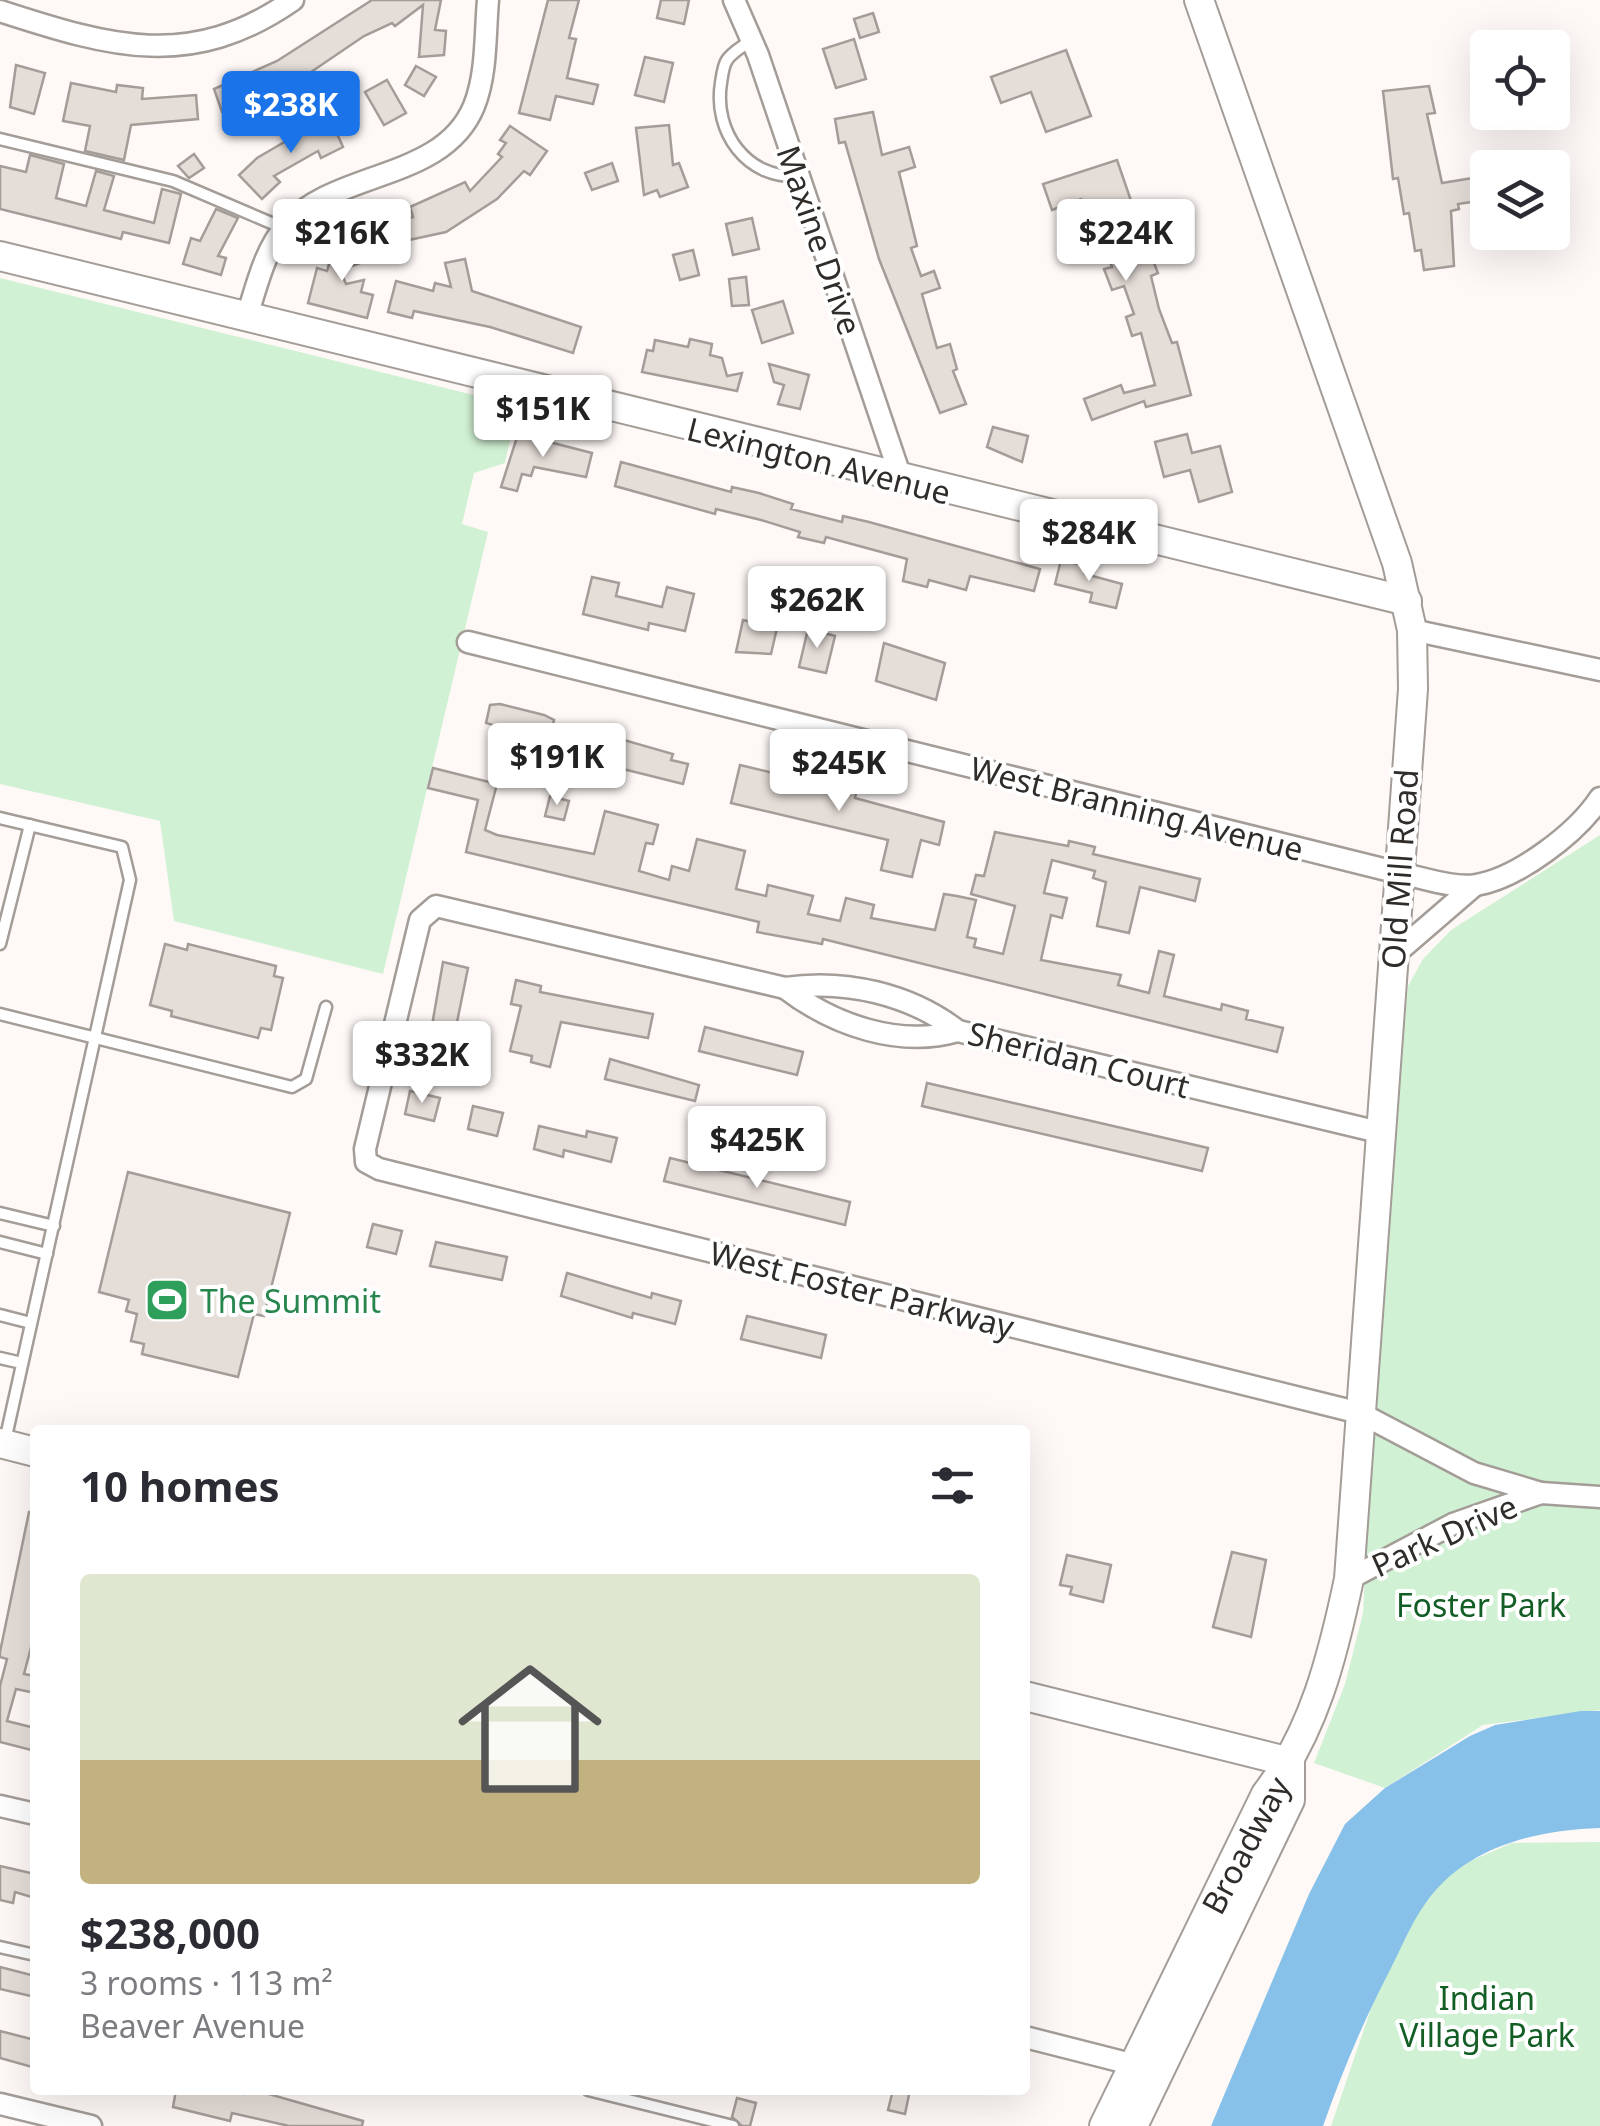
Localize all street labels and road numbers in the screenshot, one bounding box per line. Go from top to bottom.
street label: Maxine Drive [768,140,872,340]
street label: Lexington Avenue [683,406,955,514]
street label: West Branning Avenue [966,746,1308,870]
street label: Old Mill Road [1371,768,1427,970]
street label: Sheridan Court [964,1011,1194,1107]
street label: West Foster Parkway [706,1230,1019,1348]
street label: Park Drive [1364,1484,1524,1586]
street label: Broadway [1191,1768,1299,1921]

